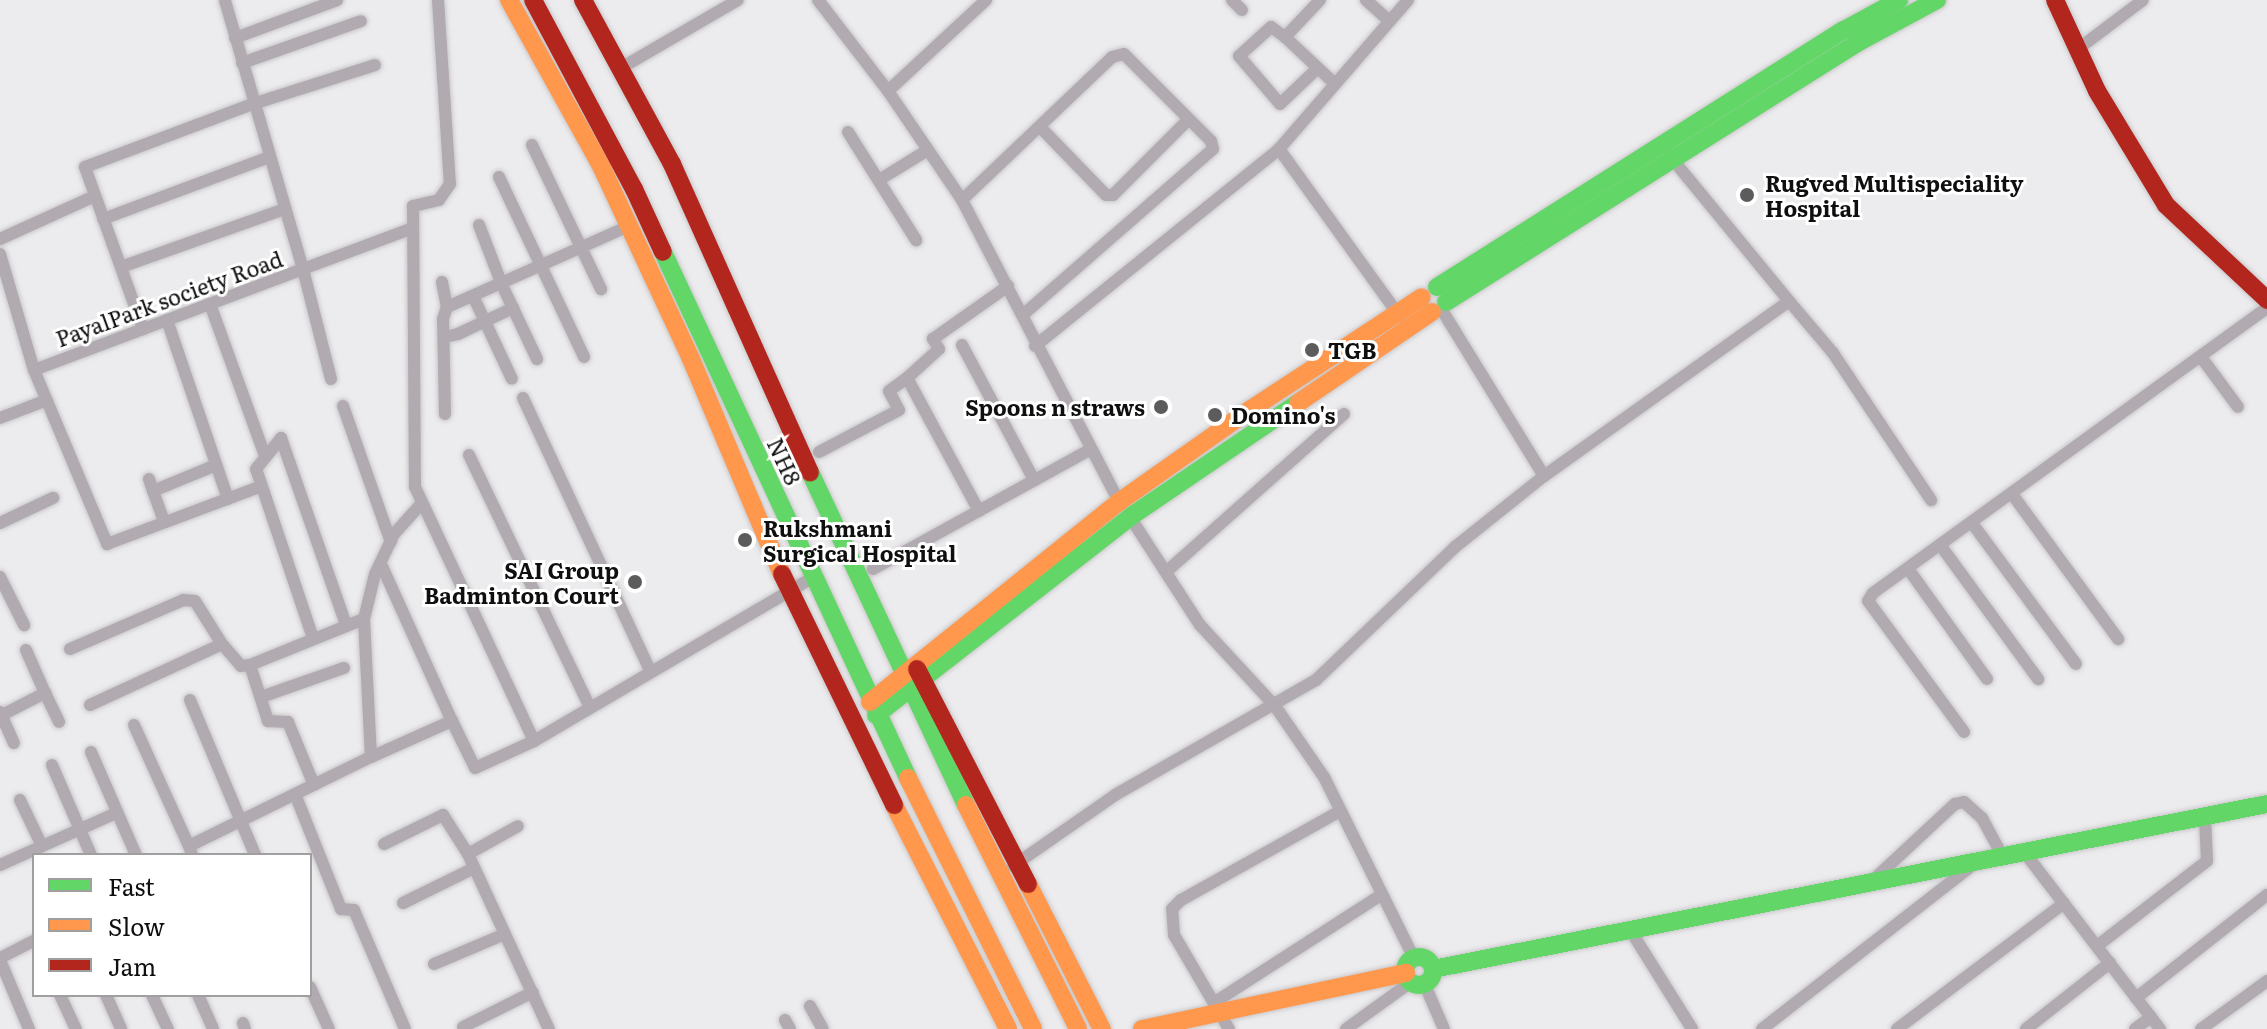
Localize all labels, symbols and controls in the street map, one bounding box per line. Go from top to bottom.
place label: Rugved Multispeciality Hospital [1765,169,2023,220]
marker: Rugved Multispeciality Hospital [1736,184,1758,206]
street label: PayalPark society Road [52,245,286,351]
place label: TGB [1328,337,1376,363]
marker: TGB [1303,341,1321,359]
place label: Spoons n straws [965,394,1145,420]
marker: Spoons n straws [1152,398,1170,416]
place label: Domino's [1231,402,1336,428]
marker: Domino's [1206,406,1224,424]
street label: NH8 [763,433,807,489]
place label: Rukshmani Surgical Hospital [763,514,957,566]
marker: Rukshmani Surgical Hospital [734,529,756,551]
place label: SAI Group Badminton Court [424,556,619,608]
marker: SAI Group Badminton Court [626,573,644,591]
legend [32,853,312,997]
text: Fast [108,868,155,903]
text: Slow [108,908,165,943]
text: Jam [108,948,156,983]

